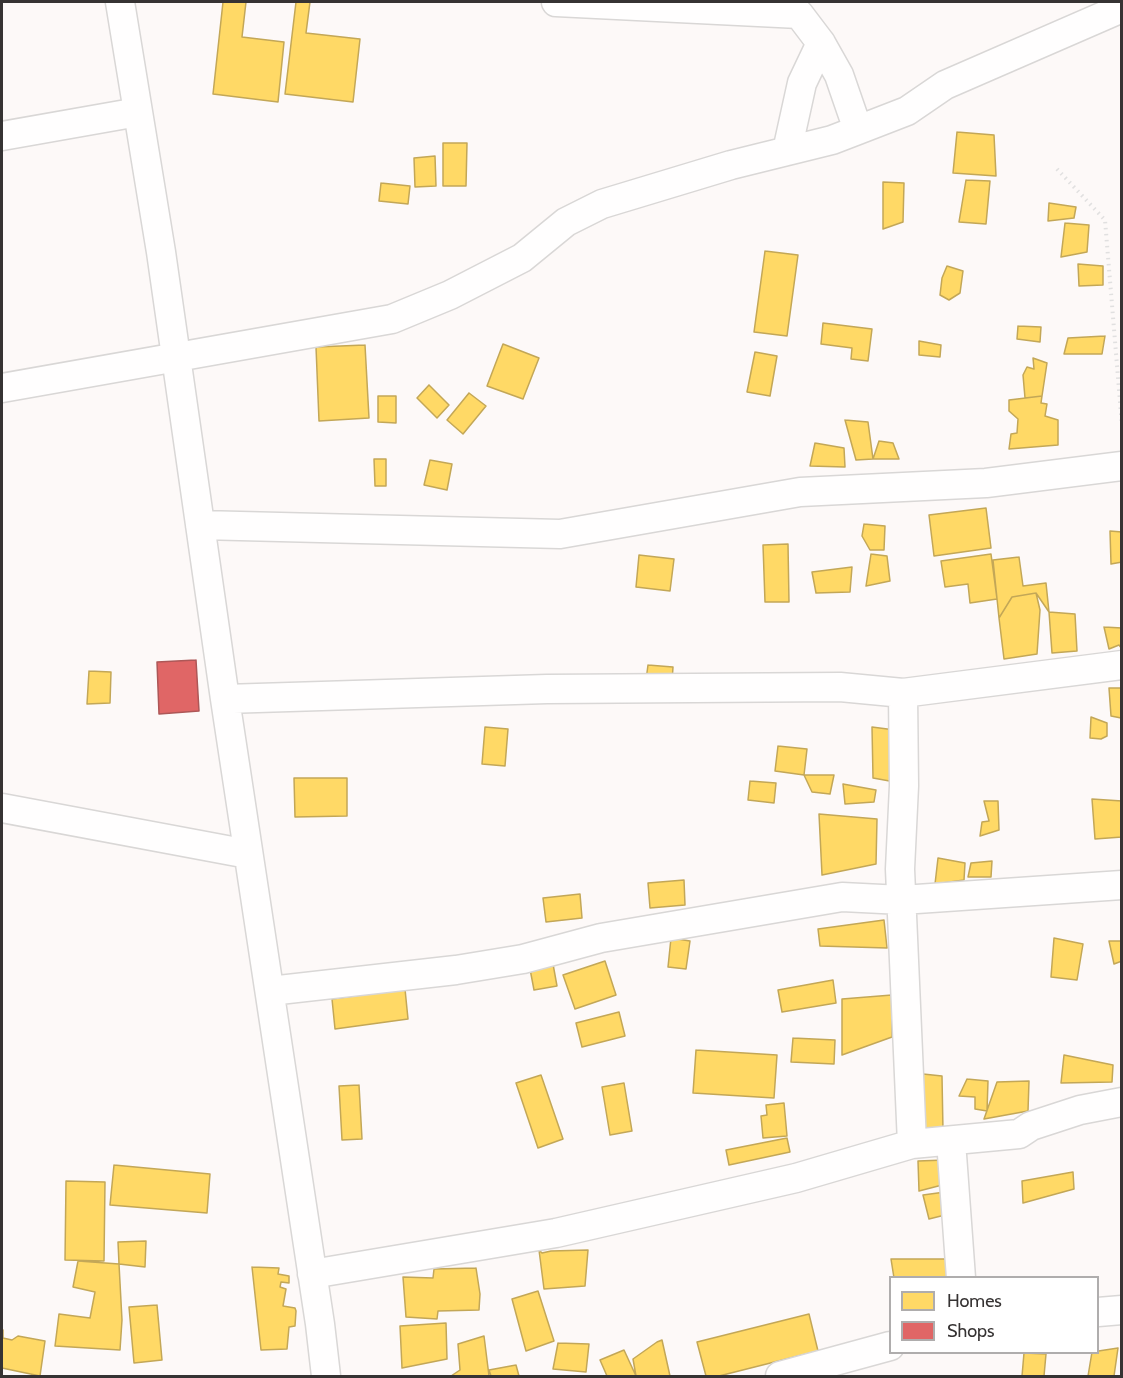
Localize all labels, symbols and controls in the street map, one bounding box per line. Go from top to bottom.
legend [889,1276,1099,1354]
text: Homes [947,1290,1002,1312]
text: Shops [947,1320,995,1342]

